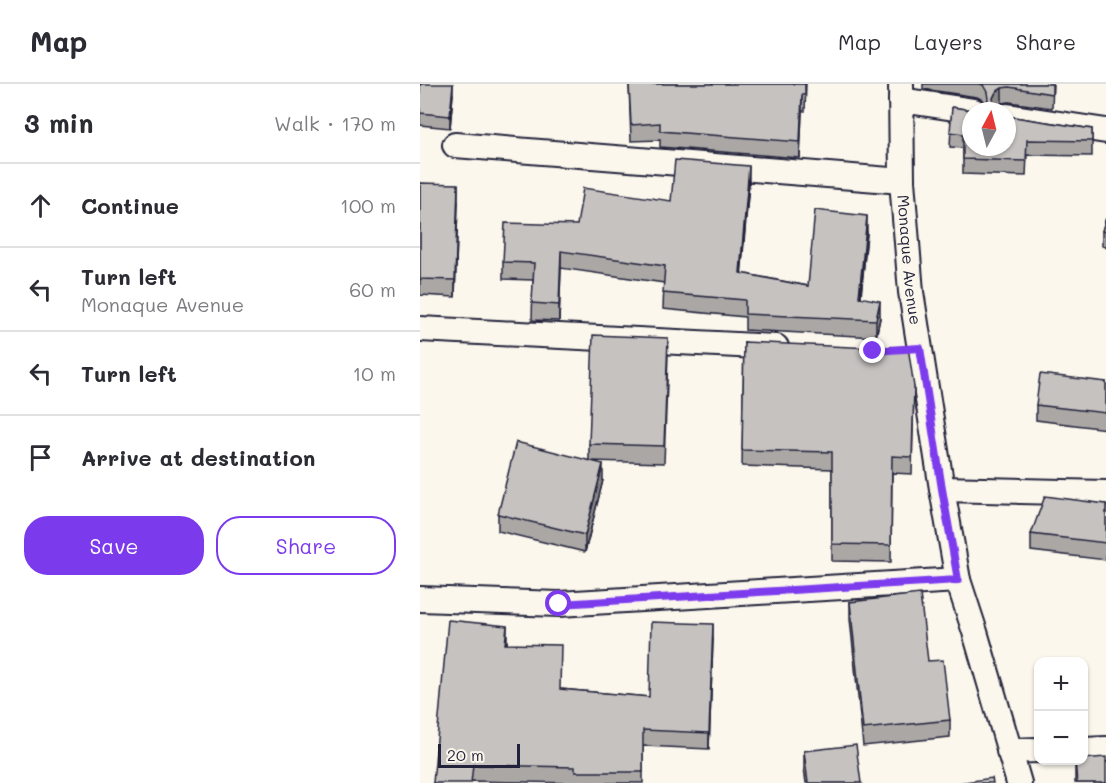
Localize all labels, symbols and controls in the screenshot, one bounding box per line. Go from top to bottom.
text: Map [30,23,87,59]
text: Map [838,28,881,55]
text: Layers [914,28,983,55]
text: Share [1016,28,1076,55]
north arrow [962,102,1016,156]
text: 3 min [24,106,93,140]
text: Walk · 170 m [274,110,396,136]
icon: ahead [24,189,57,222]
text: Continue [81,191,179,220]
text: 100 m [340,192,396,218]
street label: Monaque Avenue [893,194,927,326]
text: Turn left [81,262,177,291]
icon: left [24,273,57,306]
text: 60 m [349,276,396,302]
text: Monaque Avenue [81,291,244,317]
route end [859,337,885,363]
icon: left [24,357,57,390]
text: Turn left [81,359,177,388]
text: 10 m [352,360,396,386]
icon: arrive [24,441,57,474]
text: Arrive at destination [81,443,316,472]
button: Save [24,516,204,575]
button: Share [216,516,396,575]
route start [545,590,571,616]
map controls [1034,657,1088,765]
button: + [1034,657,1088,711]
button: − [1034,711,1088,765]
scale bar [438,741,520,768]
text: 20 m [447,744,484,765]

